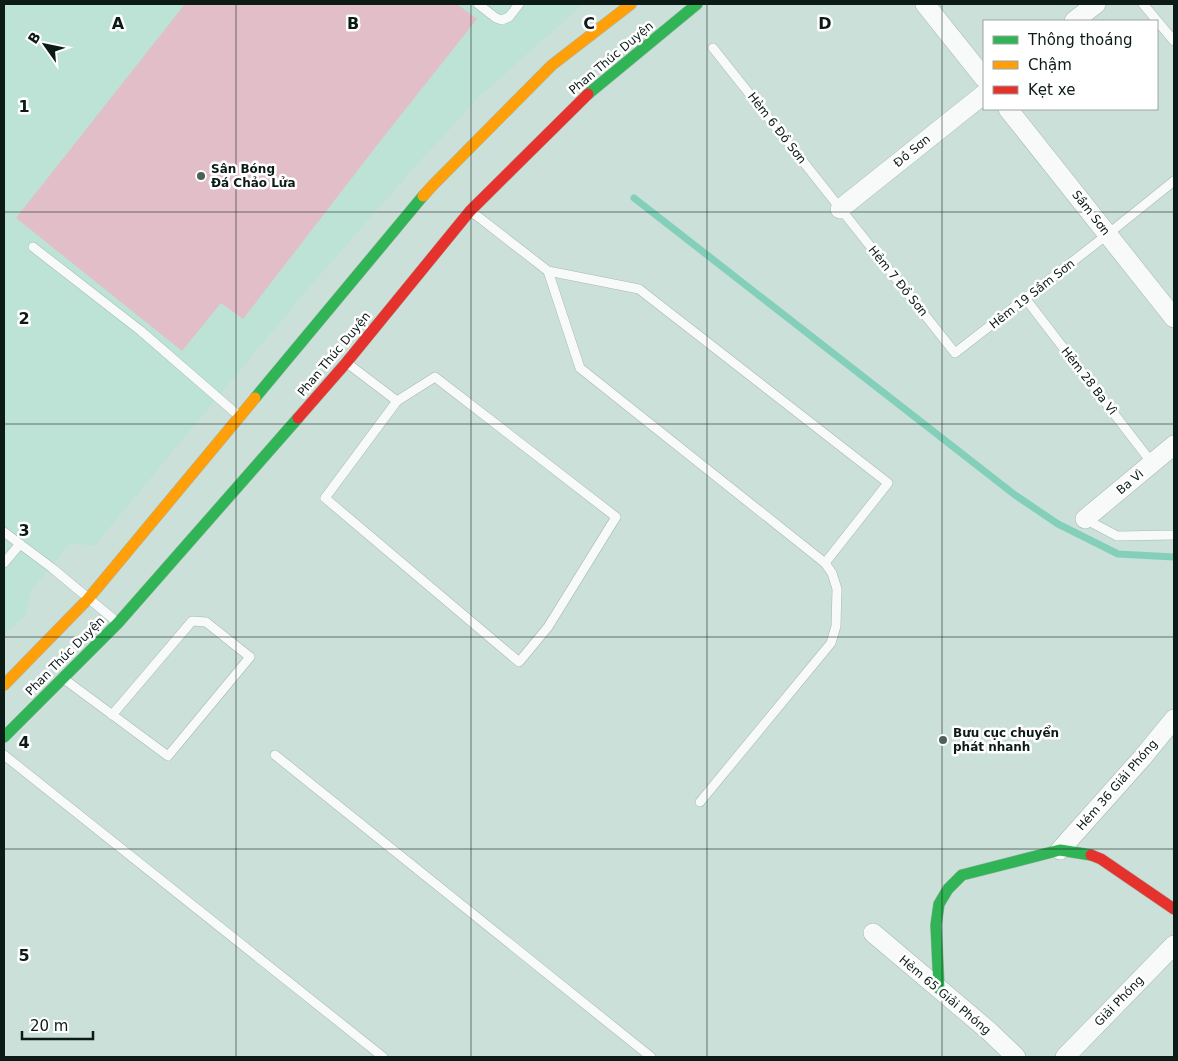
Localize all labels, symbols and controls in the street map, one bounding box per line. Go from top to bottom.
text: A [112,14,125,33]
text: B [347,14,359,33]
text: C [583,14,595,33]
text: D [818,14,832,33]
street label: Phan Thúc Duyện [566,19,656,97]
north arrow [20,20,70,70]
legend [983,20,1158,110]
text: B [24,29,44,47]
text: Thông thoáng [1027,31,1132,49]
text: Chậm [1028,56,1072,74]
text: Kẹt xe [1028,81,1075,99]
street label: Hẻm 6 Đồ Sơn [745,90,809,166]
text: 1 [18,97,30,116]
street label: Đồ Sơn [891,132,933,170]
place label: Sân Bóng Đá Chảo Lửa [211,162,296,190]
marker: Sân Bóng Đá Chảo Lửa [195,170,207,182]
street label: Sầm Sơn [1069,188,1113,238]
street label: Hẻm 7 Đồ Sơn [865,243,931,319]
street label: Hẻm 19 Sầm Sơn [987,256,1077,332]
text: 2 [18,309,30,328]
street label: Phan Thúc Duyện [295,309,373,399]
street label: Hẻm 28 Ba Vì [1058,344,1120,418]
street label: Ba Vì [1114,467,1146,497]
text: 3 [18,521,30,540]
street label: Phan Thúc Duyện [23,614,107,698]
place label: Bưu cục chuyển phát nhanh [953,725,1059,754]
text: 4 [18,733,30,752]
marker: Bưu cục chuyển phát nhanh [937,734,949,746]
street label: Hẻm 36 Giải Phóng [1074,737,1160,833]
text: 5 [18,946,30,965]
street label: Hẻm 65 Giải Phóng [896,953,994,1037]
street label: Giải Phóng [1092,973,1146,1029]
scale bar [22,1008,94,1040]
text: 20 m [30,1017,68,1035]

